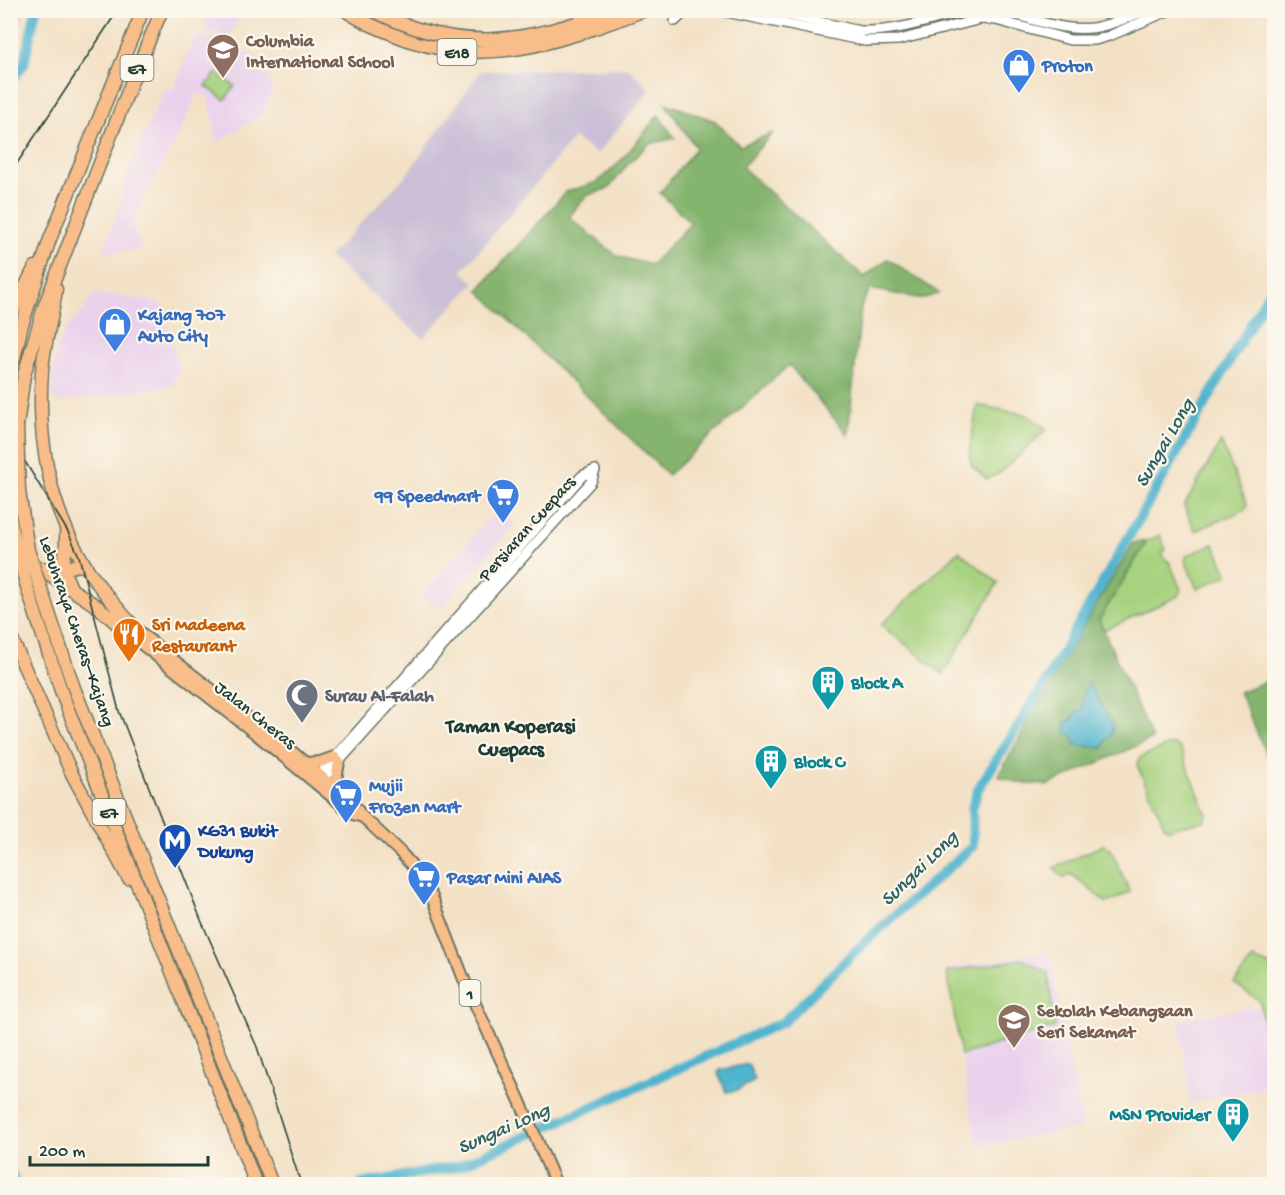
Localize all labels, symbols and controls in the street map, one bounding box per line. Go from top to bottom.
school or university icon: Columbia International School [205,32,241,79]
place label: Columbia International School [245,32,395,74]
road number: E18 [438,39,476,65]
shop icon: Proton [1001,47,1037,94]
road number: E7 [120,55,154,81]
place label: Proton [1041,57,1093,78]
shop icon: Kajang 707 Auto City [97,306,133,353]
place label: Kajang 707 Auto City [137,306,227,348]
water label: Sungai Long [1131,394,1201,492]
street label: Persiaran Cuepacs [474,472,582,587]
supermarket icon: 99 Speedmart [485,477,521,524]
place label: 99 Speedmart [374,487,482,508]
street label: Lebuhraya Cheras–Kajang [33,534,118,730]
restaurant icon: Sri Madeena Restaurant [111,616,147,663]
place label: Sri Madeena Restaurant [151,616,246,658]
building icon: Block A [810,664,846,711]
place label: Block A [850,674,904,695]
mosque icon: Surau Al-Falah [284,677,320,724]
street label: Jalan Cheras [209,678,301,755]
place label: Surau Al-Falah [325,687,434,708]
district label: Taman Koperasi Cuepacs [444,717,576,763]
building icon: Block C [753,743,789,790]
place label: Block C [793,753,847,774]
supermarket icon: Mujii Frozen Mart [328,777,364,824]
place label: Mujii Frozen Mart [368,777,462,819]
road number: E7 [92,799,126,825]
metro station icon: KG31 Bukit Dukung [157,822,193,869]
place label: KG31 Bukit Dukung [196,822,279,864]
water label: Sungai Long [877,826,965,912]
supermarket icon: Pasar Mini AIAS [406,859,442,906]
place label: Pasar Mini AIAS [446,869,562,890]
road number: 1 [460,980,480,1006]
school or university icon: Sekolah Kebangsaan Seri Sekamat [996,1002,1032,1049]
place label: Sekolah Kebangsaan Seri Sekamat [1037,1002,1193,1044]
building icon: MSN Provider [1215,1096,1251,1143]
water label: Sungai Long [455,1099,555,1161]
place label: MSN Provider [1109,1106,1213,1127]
scale bar [30,1129,208,1167]
text: 200 m [39,1142,86,1163]

